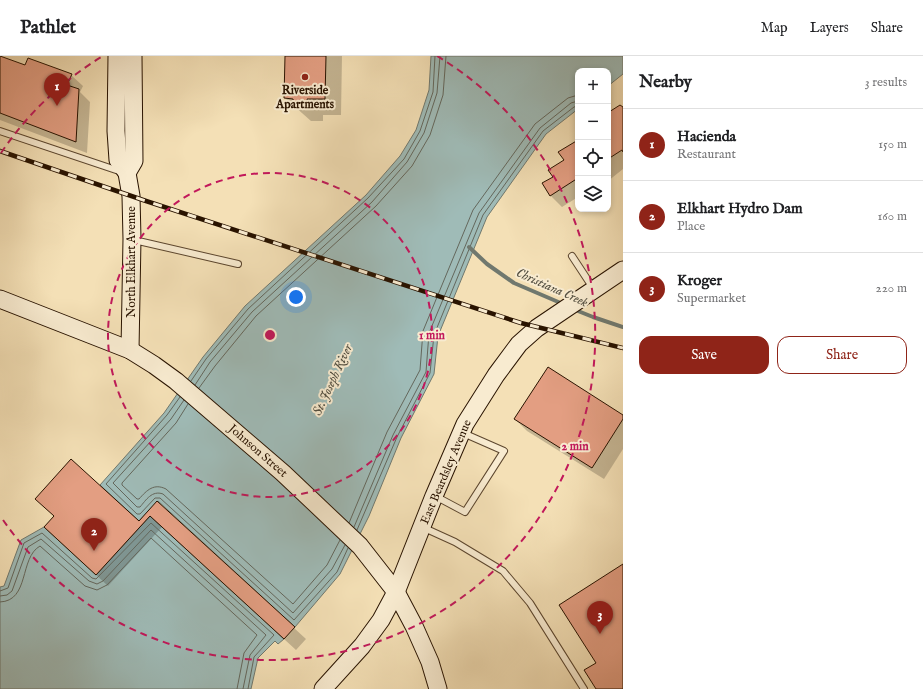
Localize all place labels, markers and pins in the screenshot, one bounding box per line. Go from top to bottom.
marker: Riverside Apartments [300,72,310,82]
pin: 1 [44,73,70,106]
place label: Riverside Apartments [275,83,335,113]
centre of rings [263,328,277,342]
pin: 2 [81,518,107,551]
pin: 3 [587,601,613,634]

